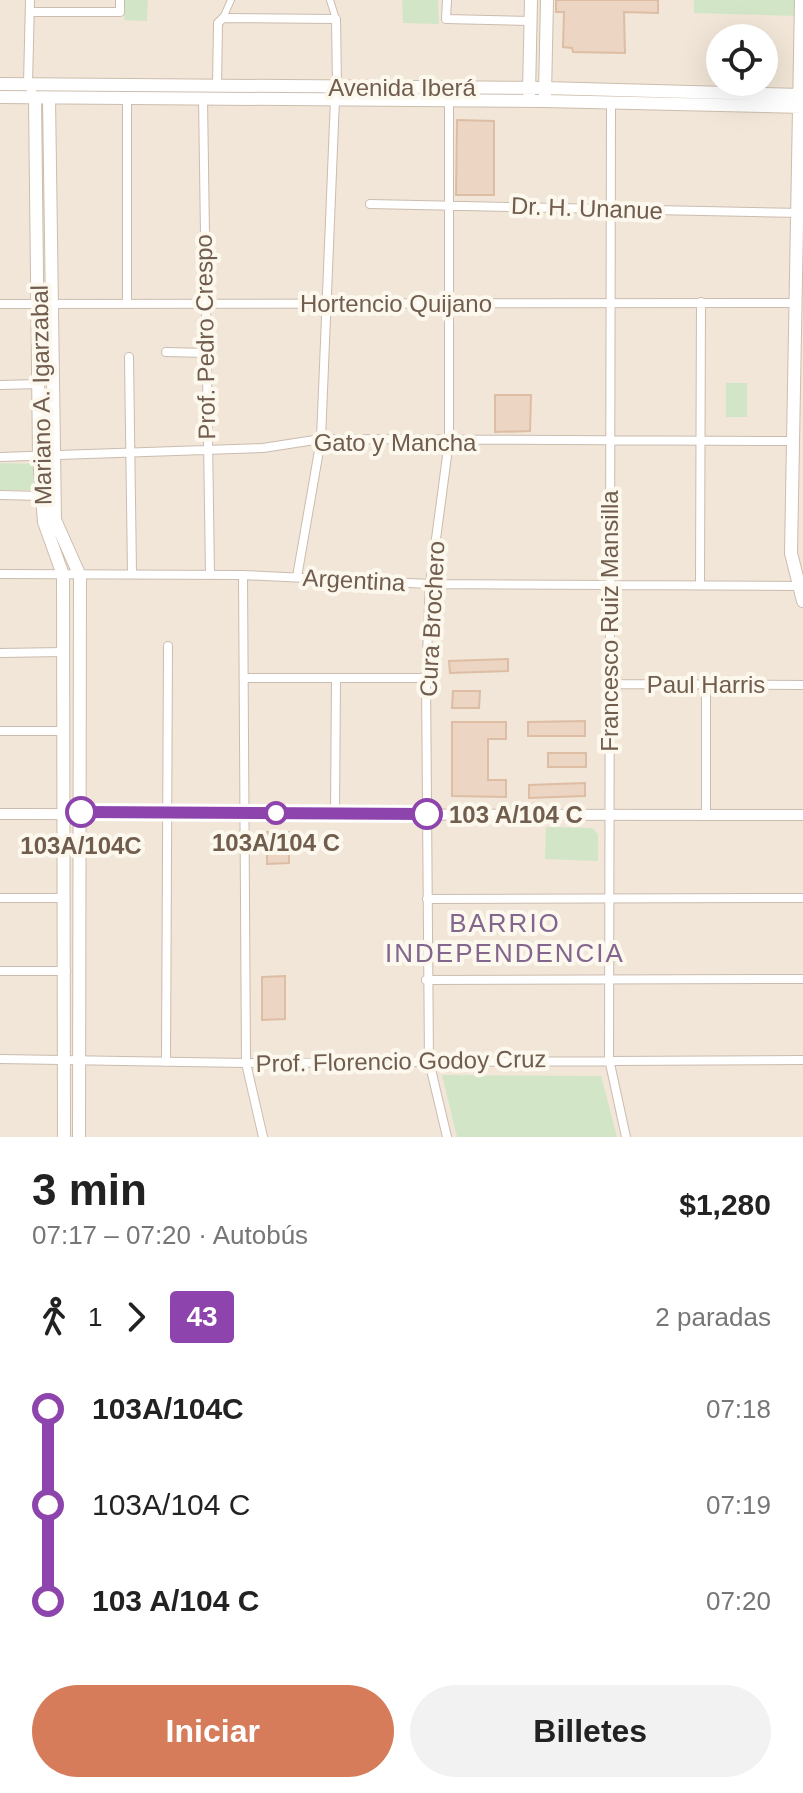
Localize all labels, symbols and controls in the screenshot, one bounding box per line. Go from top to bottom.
map controls [706,24,778,96]
button: locate [706,24,778,96]
street label: Avenida Iberá [328,74,476,101]
street label: Dr. H. Unanue [511,192,663,224]
street label: Prof. Pedro Crespo [190,234,220,440]
street label: Mariano A. Igarzabal [26,285,56,505]
street label: Hortencio Quijano [300,290,492,317]
street label: Gato y Mancha [314,429,477,456]
street label: Francesco Ruiz Mansilla [596,490,623,752]
street label: Cura Brochero [414,540,450,698]
street label: Argentina [302,564,407,596]
street label: Paul Harris [647,671,765,698]
marker: 103A/104C [66,797,96,827]
marker: 103 A/104 C [412,799,442,829]
place label: 103 A/104 C [449,801,583,828]
marker: 103A/104 C [265,802,287,824]
place label: 103A/104 C [212,829,340,856]
place label: 103A/104C [20,832,142,859]
district label: BARRIO INDEPENDENCIA [385,908,625,968]
street label: Prof. Florencio Godoy Cruz [255,1045,547,1077]
text: 3 min [32,1165,147,1214]
text: $1,280 [679,1188,771,1221]
text: 07:17 – 07:20 · Autobús [32,1220,308,1250]
icon: walk [32,1295,76,1339]
icon: forward [114,1295,158,1339]
text: 43 [186,1301,218,1332]
text: 1 [88,1302,102,1332]
text: 2 paradas [655,1302,771,1332]
text: 103A/104C [92,1392,244,1425]
text: 07:18 [706,1394,771,1424]
text: 103A/104 C [92,1488,250,1521]
text: 07:19 [706,1490,771,1520]
text: 103 A/104 C [92,1584,259,1617]
text: 07:20 [706,1586,771,1616]
button: Iniciar [32,1685,394,1777]
button: Billetes [410,1685,771,1777]

